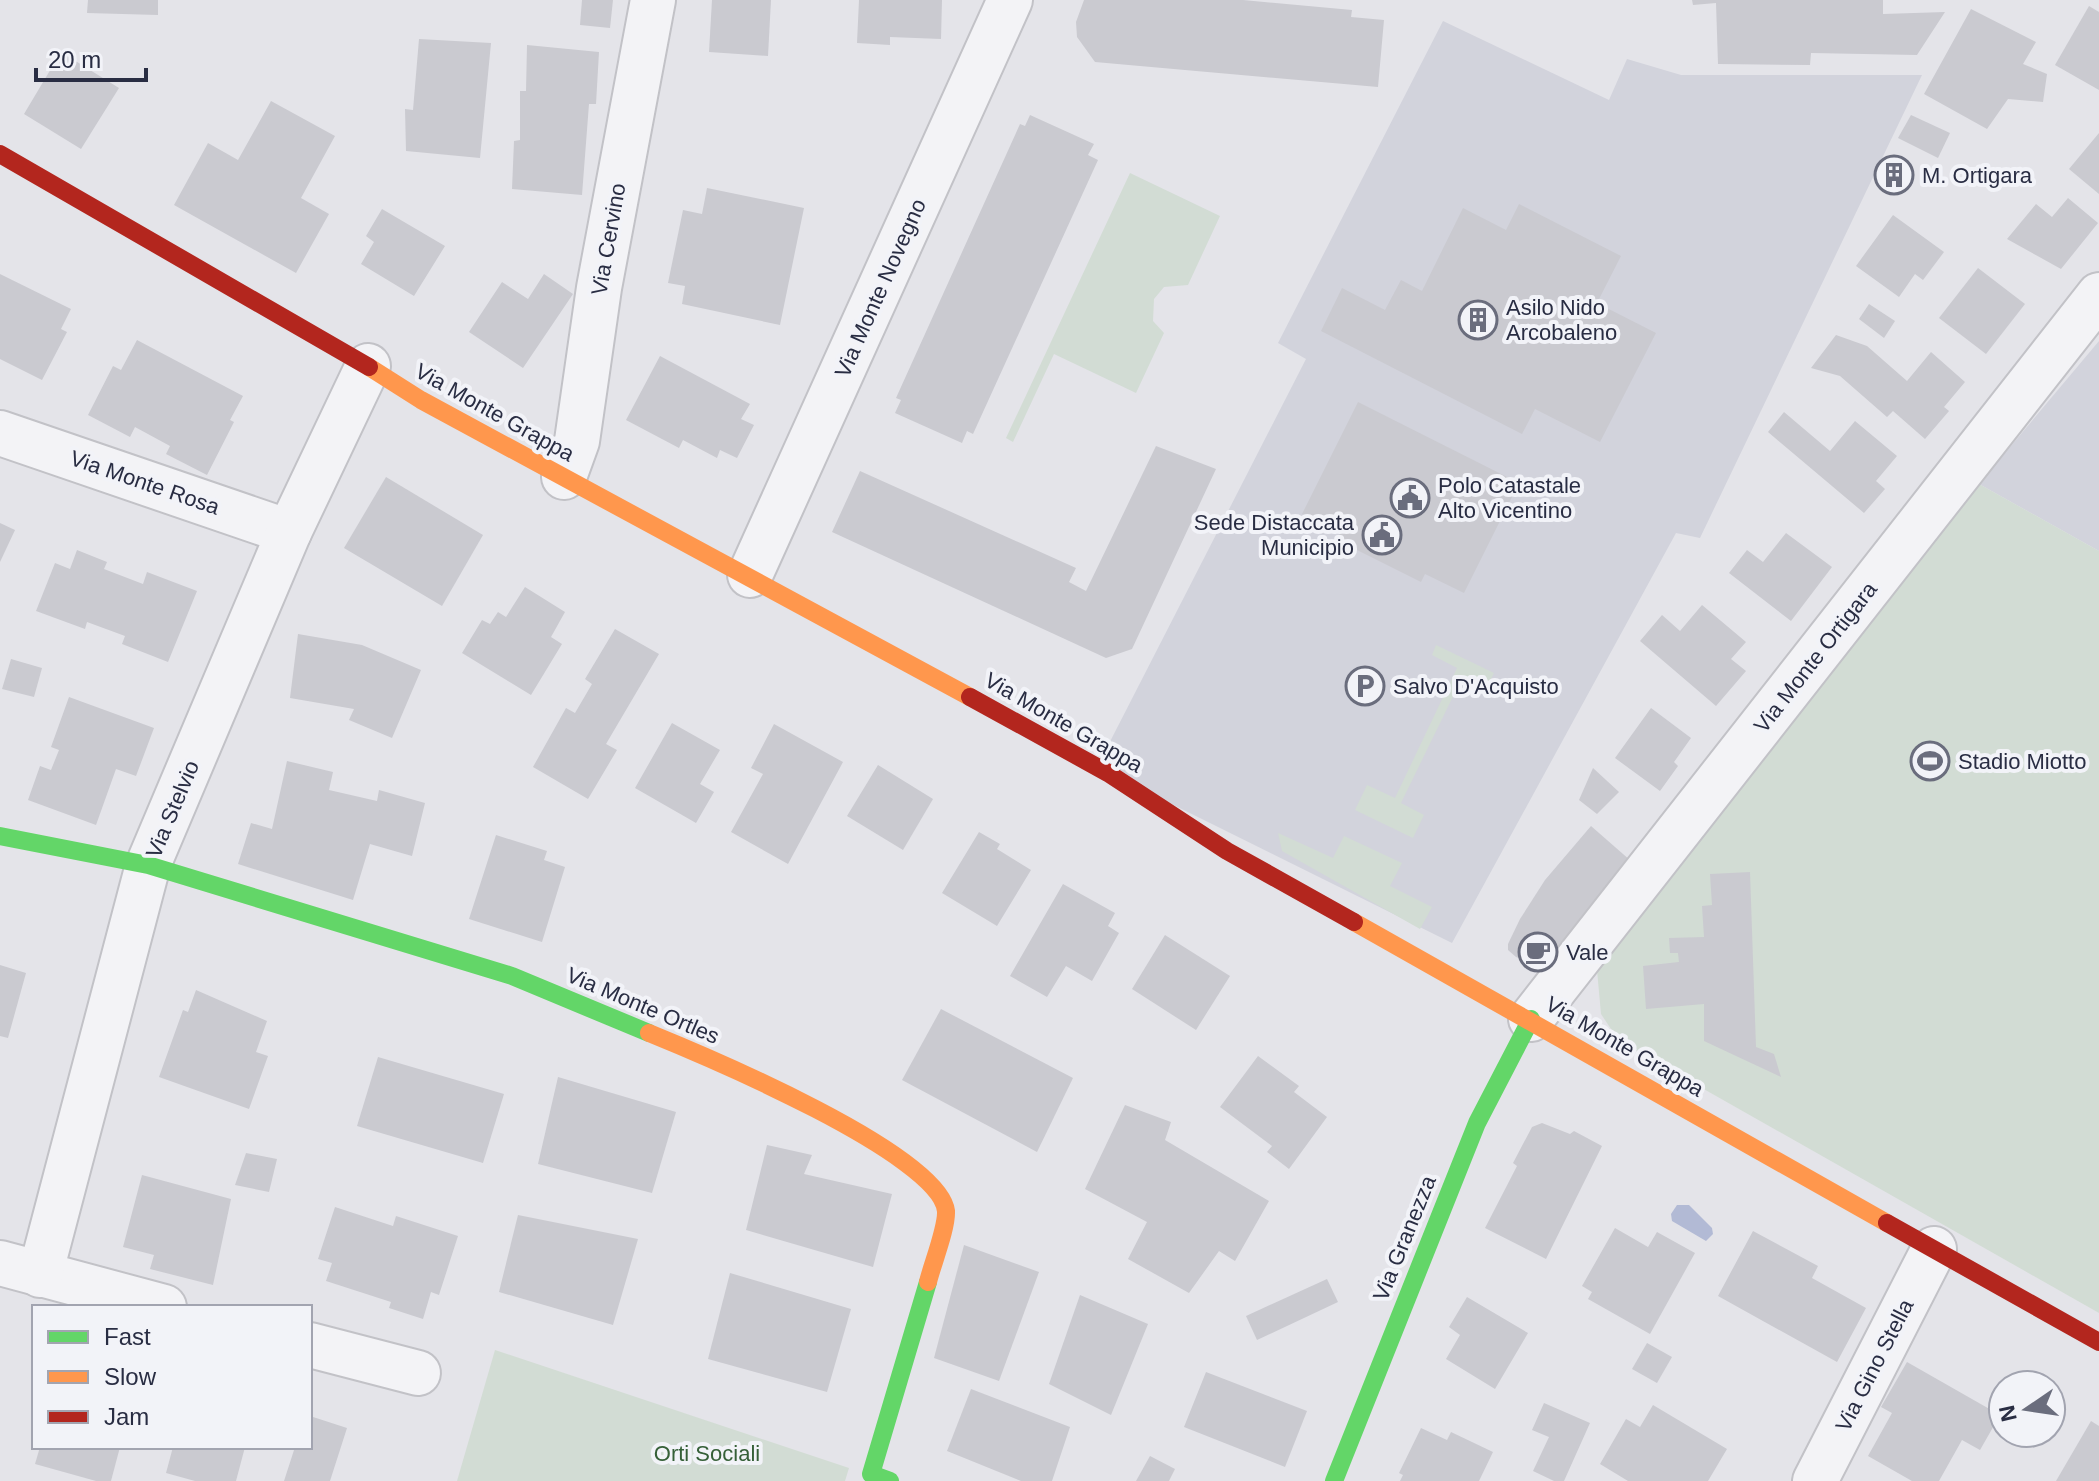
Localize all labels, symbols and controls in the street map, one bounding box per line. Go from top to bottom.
scale bar [36,32,146,82]
text: 20 m [48,46,101,73]
building icon: M. Ortigara [1873,154,1915,196]
place label: M. Ortigara [1922,163,2033,188]
street label: Via Cervino [586,181,631,297]
street label: Via Monte Novegno [830,195,931,381]
place label: Asilo Nido Arcobaleno [1506,295,1617,345]
building icon: Asilo Nido Arcobaleno [1457,299,1499,341]
street label: Via Monte Grappa [411,358,579,467]
street label: Via Monte Rosa [67,445,223,520]
place label: Polo Catastale Alto Vicentino [1438,473,1581,523]
public building icon: Polo Catastale Alto Vicentino [1389,477,1431,519]
place label: Sede Distaccata Municipio [1194,510,1355,560]
public building icon: Sede Distaccata Municipio [1361,514,1403,556]
street label: Via Monte Ortigara [1749,576,1882,738]
parking icon: Salvo D'Acquisto [1344,665,1386,707]
street label: Via Monte Grappa [980,667,1148,778]
place label: Salvo D'Acquisto [1393,674,1559,699]
sports icon: Stadio Miotto [1909,740,1951,782]
place label: Stadio Miotto [1958,749,2086,774]
street label: Via Stelvio [141,757,204,862]
cafe icon: Vale [1517,931,1559,973]
place label: Vale [1566,940,1608,965]
street label: Via Monte Ortles [563,962,723,1049]
street label: Via Monte Grappa [1541,991,1709,1102]
street label: Via Granezza [1368,1171,1441,1304]
street label: Via Gino Stella [1830,1294,1919,1436]
legend [32,1305,312,1449]
text: Fast [104,1323,151,1350]
text: Slow [104,1363,157,1390]
north arrow [1987,1369,2067,1449]
text: Jam [104,1403,149,1430]
text: N [1994,1403,2022,1424]
park label: Orti Sociali [654,1441,760,1466]

